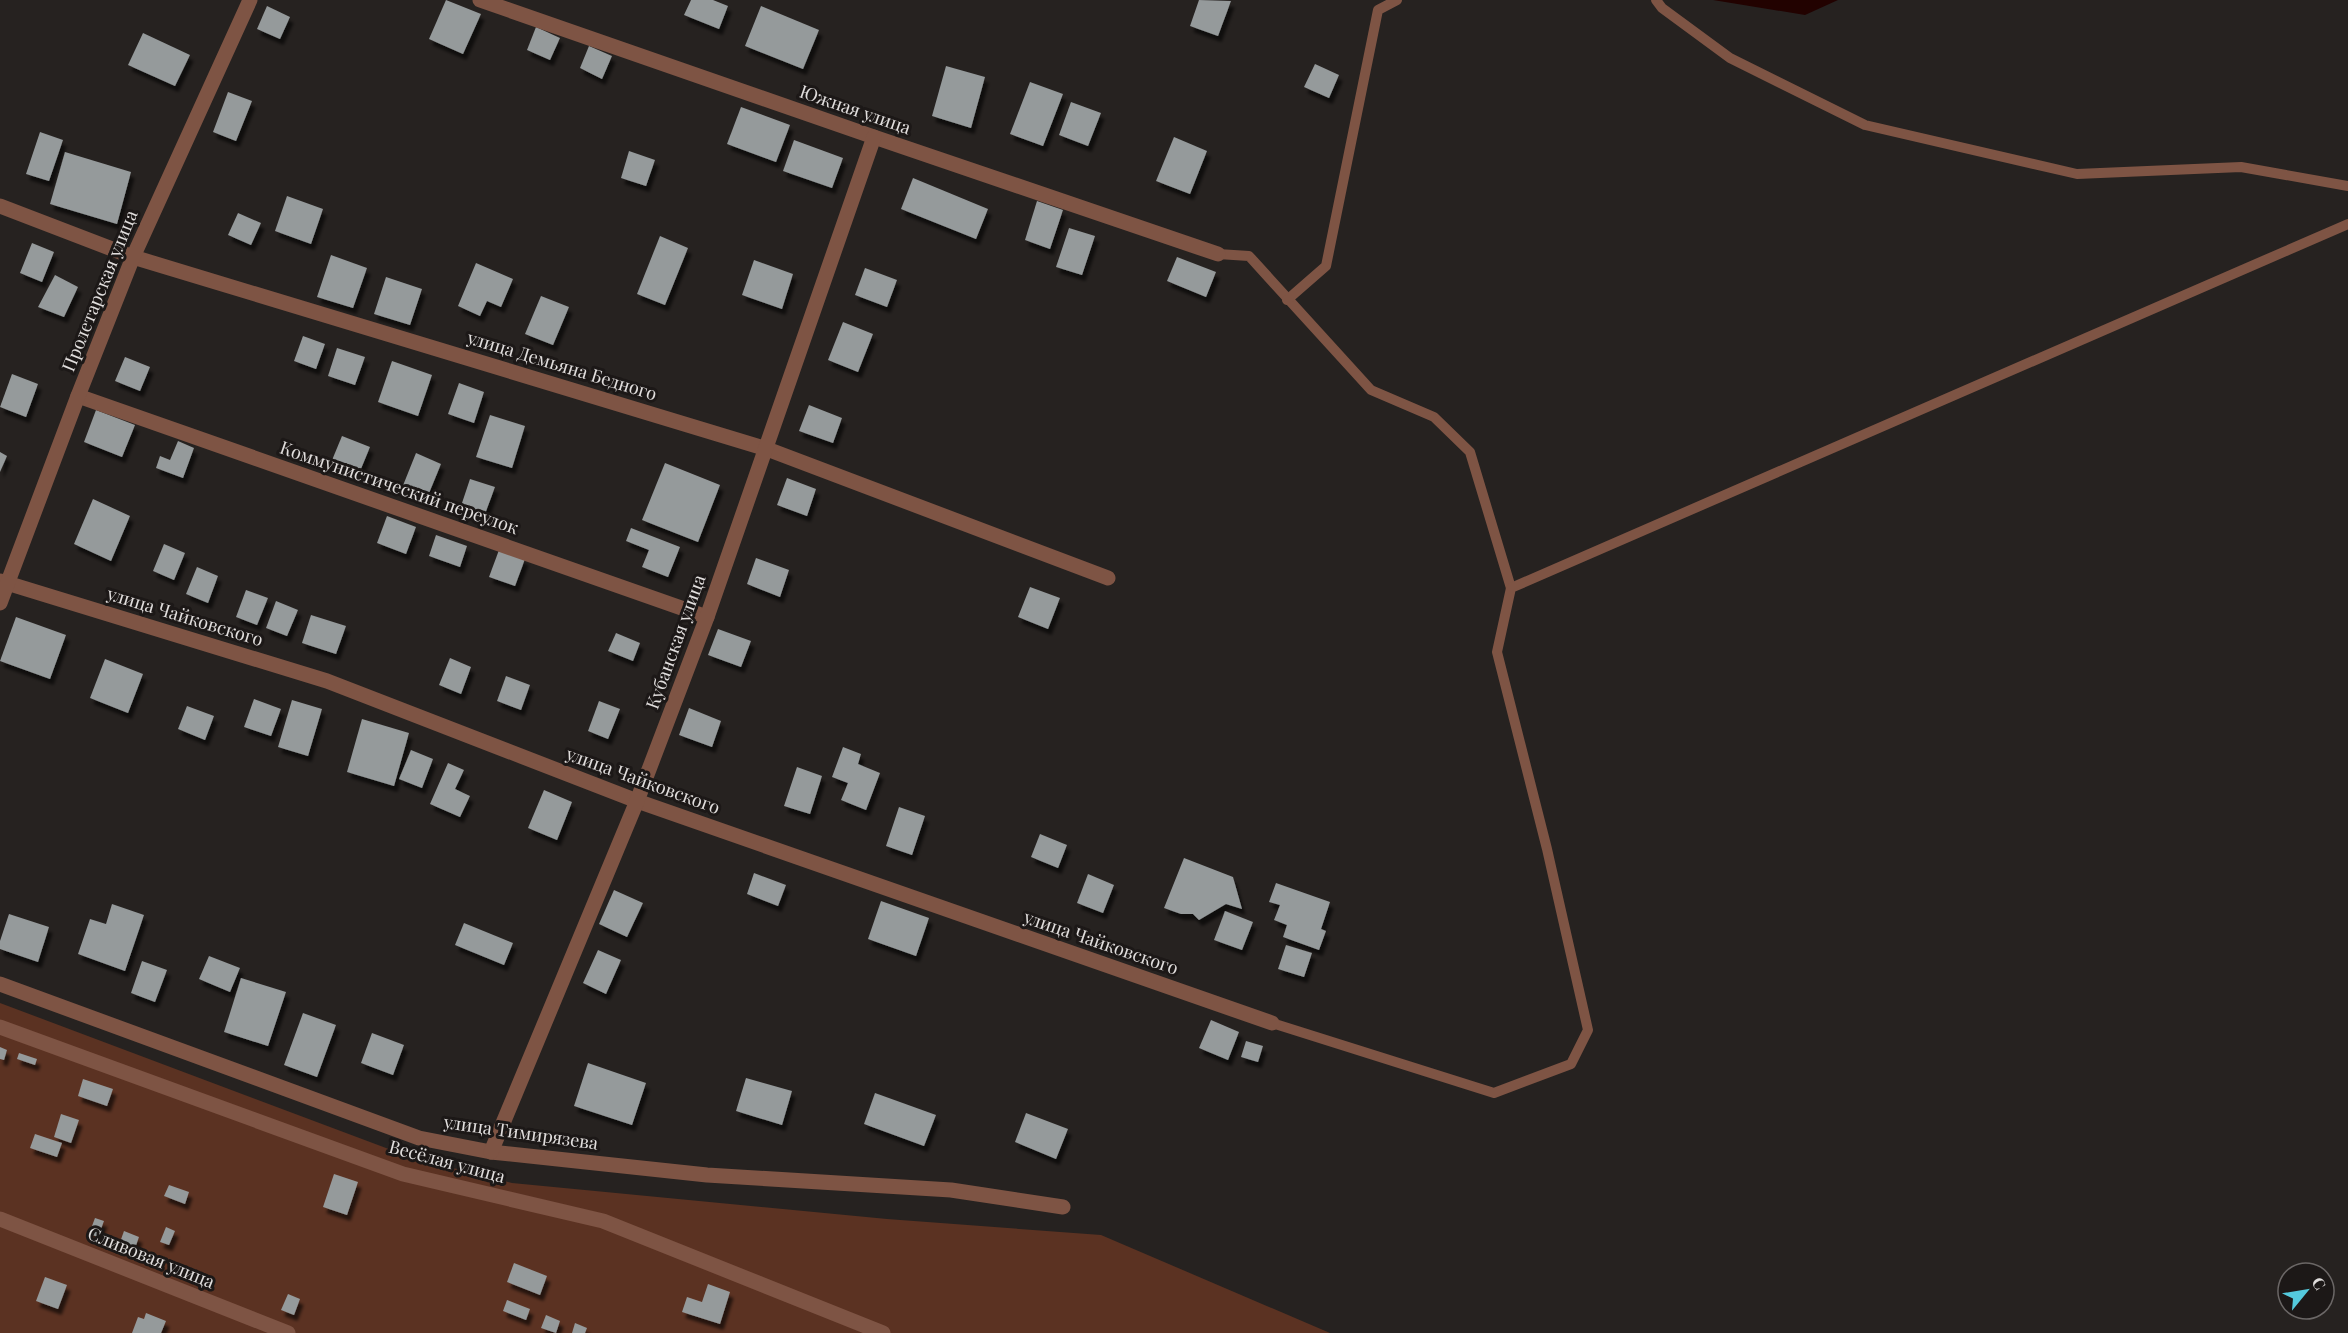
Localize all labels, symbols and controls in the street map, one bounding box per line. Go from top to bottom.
street label: Южная улица [797,79,914,139]
street label: Пролетарская улица [56,206,142,375]
street label: улица Демьяна Бедного [464,324,660,405]
street label: Коммунистический переулок [277,435,522,539]
street label: Кубанская улица [640,571,711,712]
street label: улица Чайковского [103,581,266,651]
street label: улица Чайковского [562,741,724,819]
street label: улица Чайковского [1020,904,1182,980]
street label: улица Тимирязева [441,1109,600,1155]
street label: Весёлая улица [386,1134,508,1188]
street label: Сливовая улица [84,1221,218,1293]
north arrow [2276,1261,2336,1321]
text: С [2308,1273,2331,1293]

